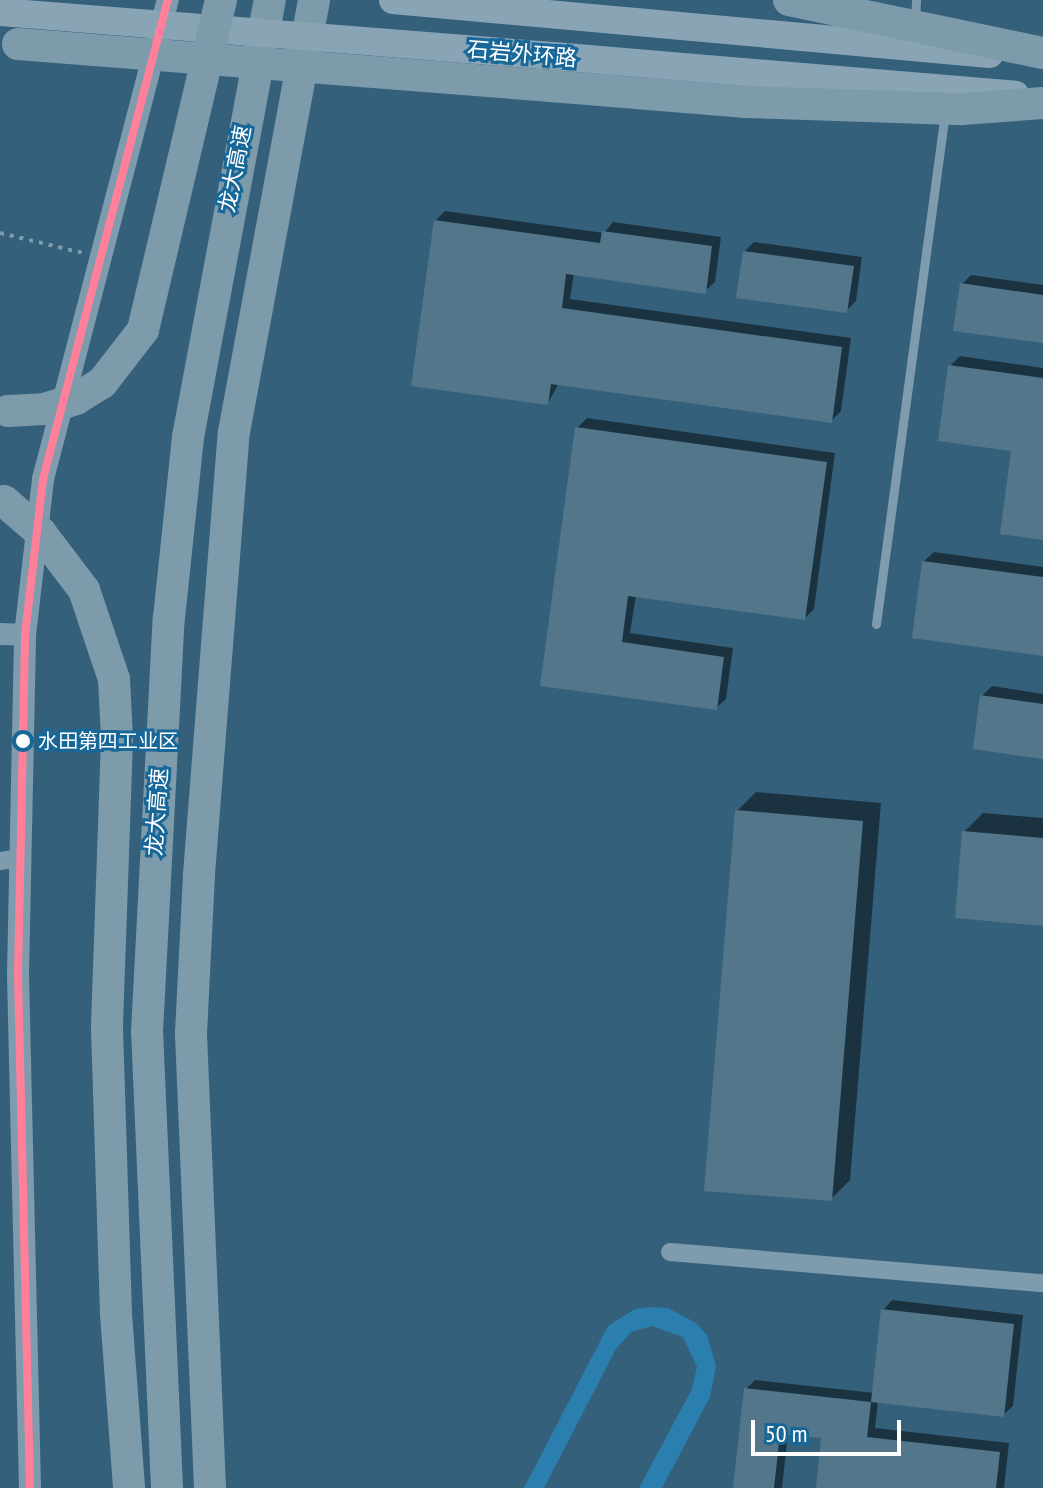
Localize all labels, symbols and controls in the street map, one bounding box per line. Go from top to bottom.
street label: 石岩外环路 [466,36,578,72]
street label: 龙大高速 [214,123,256,215]
place label: 水田第四工业区 [38,729,178,753]
marker: 水田第四工业区 [15,733,31,749]
street label: 龙大高速 [141,767,173,857]
scale bar [755,1404,905,1454]
text: 50 m [765,1418,807,1449]

